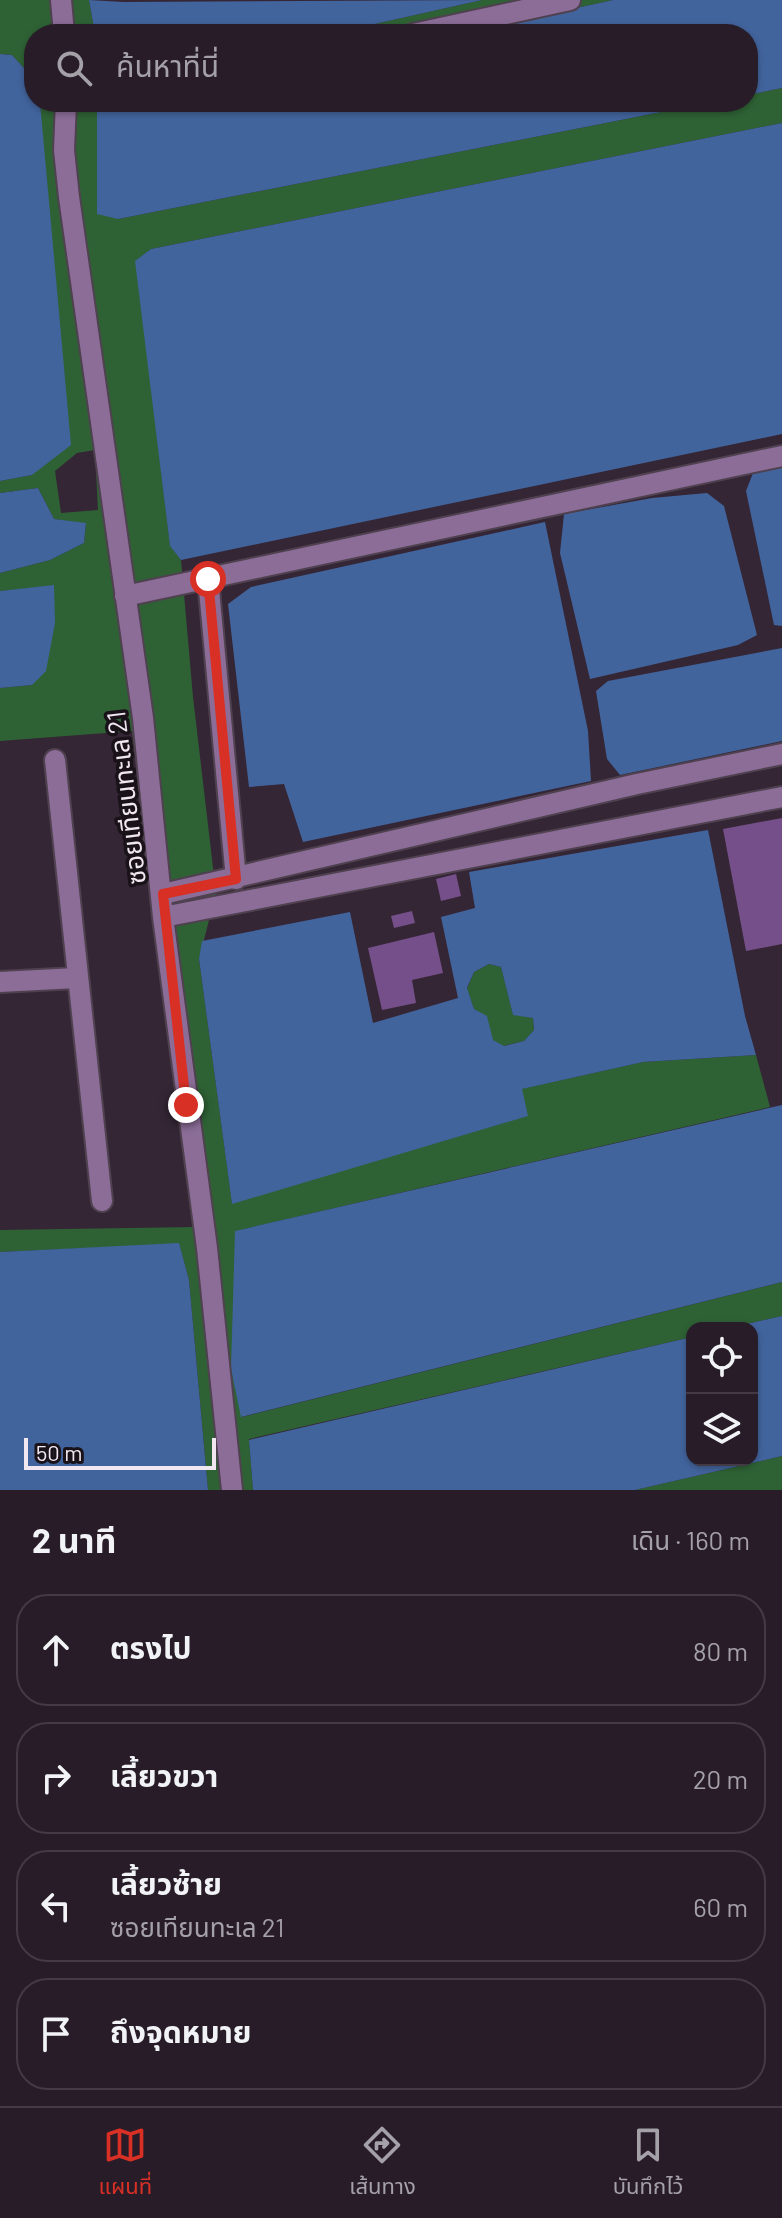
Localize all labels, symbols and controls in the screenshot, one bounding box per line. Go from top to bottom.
search box [24,24,758,112]
icon: search [52,46,96,90]
text: ค้นหาที่นี่ [116,47,219,83]
route start [190,561,226,597]
street label: ซอยเทียนทะเล 21 [99,710,151,886]
route end [168,1087,204,1123]
map controls [686,1322,758,1466]
button: locate [686,1322,758,1394]
button: layers [686,1394,758,1466]
scale bar [24,1434,216,1470]
text: 50 m [36,1439,82,1465]
text: 2 นาที [32,1519,117,1560]
text: เดิน · 160 m [631,1524,750,1555]
icon: ahead [34,1628,78,1672]
text: ตรงไป [110,1629,192,1665]
text: 80 m [693,1635,748,1666]
icon: right [34,1756,78,1800]
text: เลี้ยวขวา [110,1757,218,1793]
text: 20 m [693,1763,748,1794]
text: เลี้ยวซ้าย [110,1865,222,1901]
icon: left [34,1884,78,1928]
text: 60 m [693,1891,748,1922]
text: ซอยเทียนทะเล 21 [110,1911,284,1942]
icon: arrive [34,2012,78,2056]
text: ถึงจุดหมาย [110,2013,251,2049]
tab: แผนที่ [99,2123,152,2204]
tab: เส้นทาง [349,2123,416,2204]
tab: บันทึกไว้ [613,2123,683,2204]

